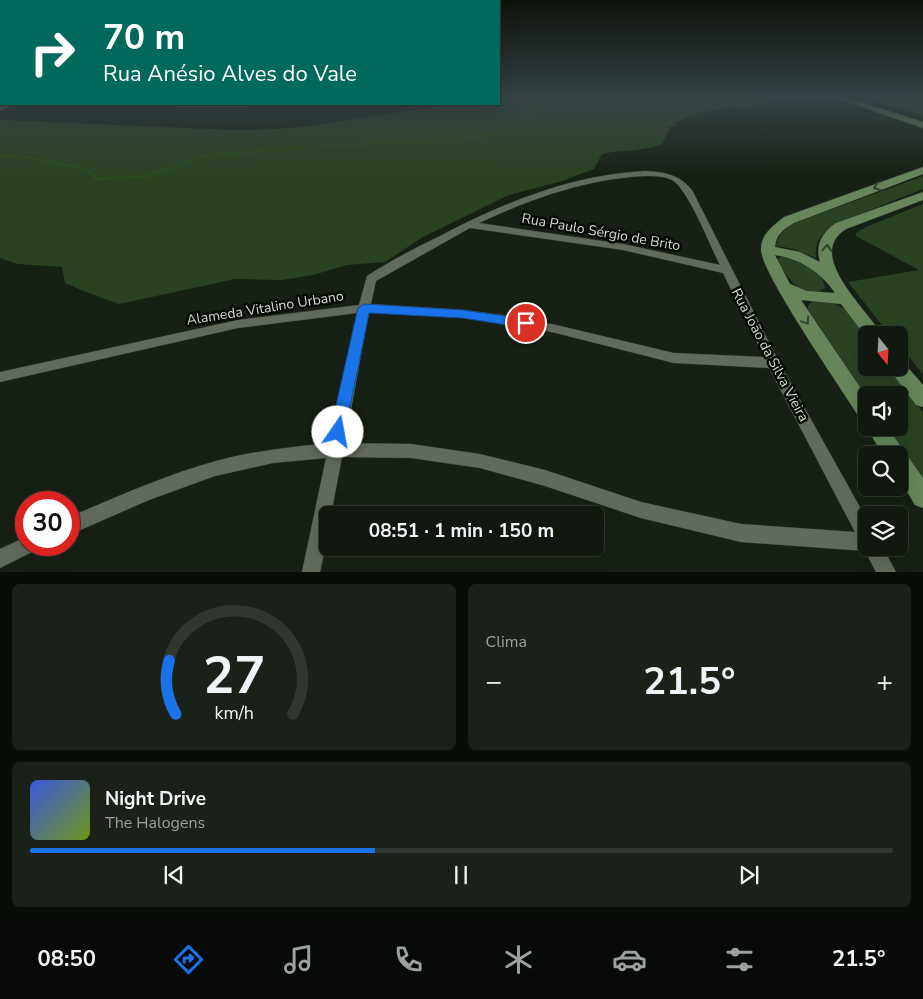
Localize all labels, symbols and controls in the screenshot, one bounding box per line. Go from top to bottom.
text: 70 m [103,14,185,61]
icon: right [20,20,85,85]
text: Rua Anésio Alves do Vale [103,59,357,89]
one-way arrow [873,181,882,191]
street label: Rua Paulo Sérgio de Brito [520,209,682,255]
one-way arrow [821,244,832,252]
street label: Rua João da Silva Vieira [727,285,813,425]
street label: Alameda Vitalino Urbano [185,286,345,330]
pin [505,302,547,344]
icon: arrive [512,309,540,337]
one-way arrow [800,315,810,324]
north arrow [858,326,908,376]
map controls [858,326,908,556]
button: sound [858,386,908,436]
position arrow [311,405,363,457]
button: search [858,446,908,496]
speed limit sign: 30 [15,491,80,556]
button: layers [858,506,908,556]
text: 08:51 · 1 min · 150 m [369,518,554,544]
text: Clima [486,631,527,653]
text: 27 [203,640,265,711]
text: 21.5° [643,656,735,707]
text: − [486,663,502,701]
text: + [876,663,893,701]
text: km/h [214,701,253,725]
text: Night Drive [105,786,206,812]
text: The Halogens [105,812,205,834]
icon: previous [160,861,188,889]
icon: pause [447,861,475,889]
icon: next [735,861,763,889]
icon: directions [171,942,206,977]
icon: music [281,942,316,977]
icon: phone [391,942,426,977]
icon: climate [501,942,536,977]
icon: car [612,942,647,977]
icon: filters [722,942,757,977]
text: 08:50 [38,944,96,974]
text: 21.5° [832,944,885,974]

